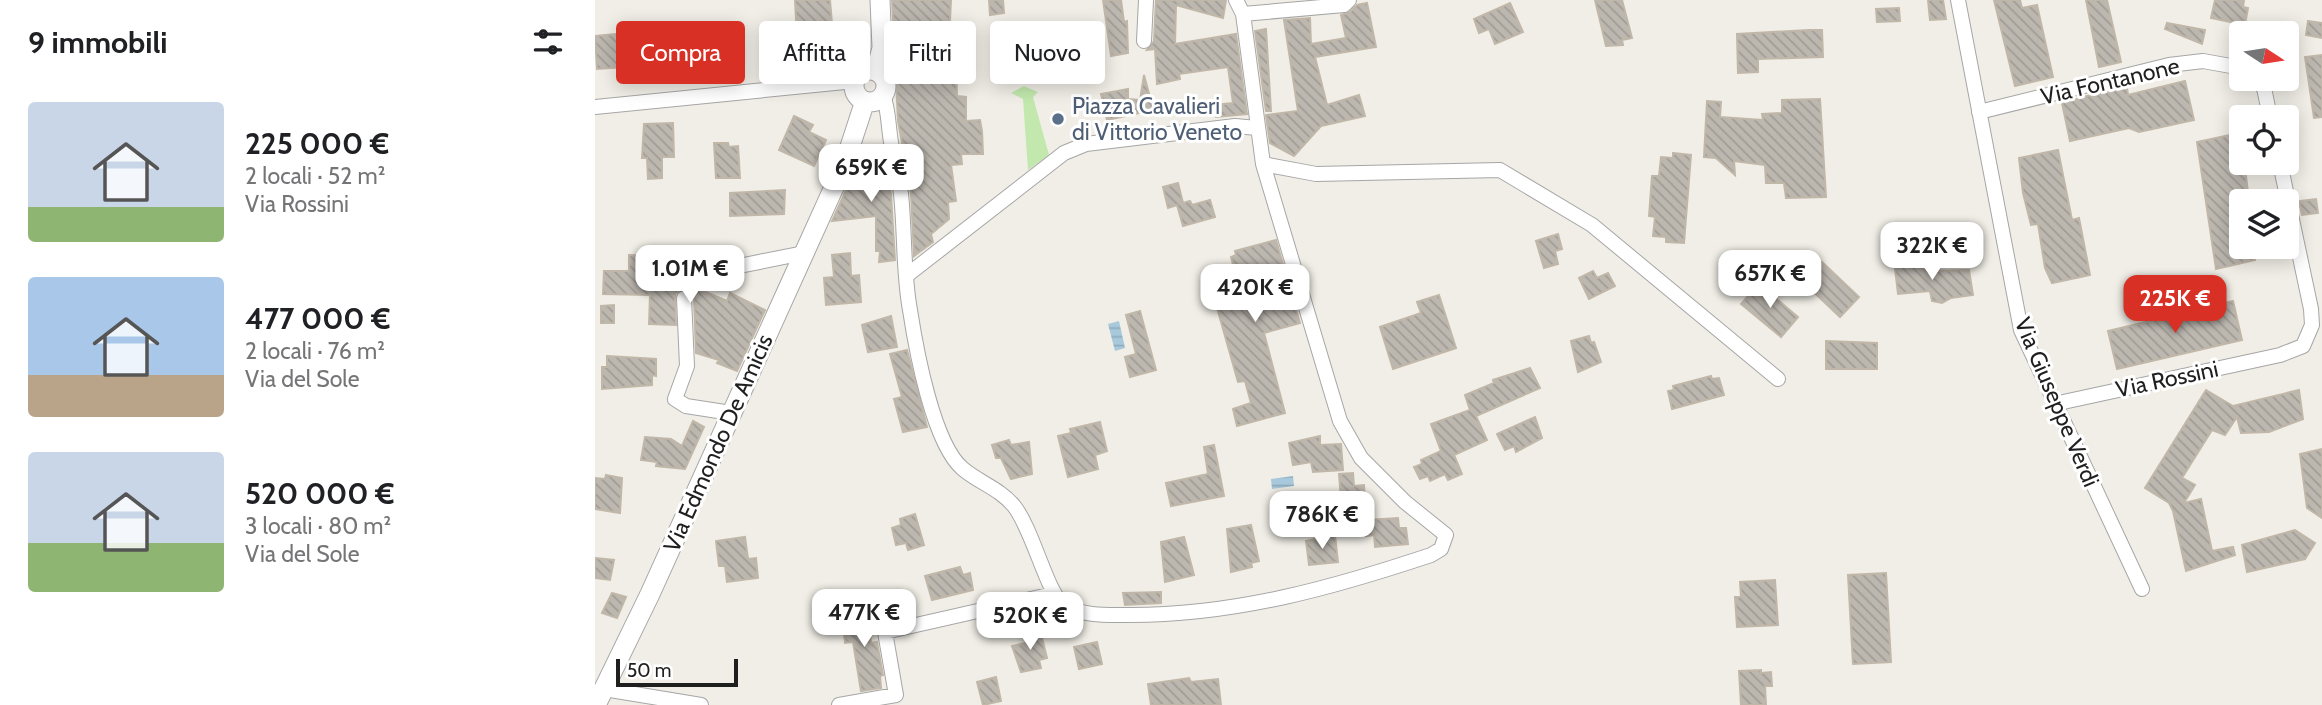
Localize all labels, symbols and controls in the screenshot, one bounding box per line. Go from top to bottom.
chip: Compra [616,21,745,84]
chip: Affitta [759,21,870,84]
chip: Filtri [884,21,976,84]
chip: Nuovo [990,21,1105,84]
north arrow [2229,21,2299,91]
map controls [2229,21,2299,259]
icon: filters [529,23,567,61]
text: 9 immobili [28,24,167,61]
street label: Via Fontanone [2038,51,2182,111]
place label: Piazza Cavalieri di Vittorio Veneto [1072,92,1242,146]
button: locate [2229,105,2299,175]
marker: Piazza Cavalieri di Vittorio Veneto [1050,111,1066,127]
text: 225 000 € [245,125,389,162]
icon: home [84,130,168,214]
pin: 659K € [814,144,928,204]
text: 659K € [835,153,907,181]
text: 2 locali · 52 m² [245,162,385,190]
button: layers [2229,189,2299,259]
text: Via Rossini [245,190,349,218]
pin: 322K € [1875,222,1989,282]
text: 322K € [1896,231,1968,259]
pin: 1.01M € [625,246,755,305]
pin: 657K € [1713,250,1827,310]
text: 1.01M € [651,254,729,282]
text: 657K € [1734,259,1806,287]
pin: 420K € [1198,264,1312,324]
text: 420K € [1216,273,1294,301]
pin: 225K € [2118,276,2232,335]
text: 225K € [2139,284,2211,312]
text: 477 000 € [245,300,391,337]
icon: home [84,305,168,389]
street label: Via Giuseppe Verdi [2009,313,2105,491]
street label: Via Edmondo De Amicis [657,330,779,556]
text: 2 locali · 76 m² [245,337,385,365]
street label: Via Rossini [2113,355,2221,403]
text: Via del Sole [245,365,359,393]
text: 520 000 € [245,475,394,512]
icon: home [84,480,168,564]
pin: 786K € [1265,491,1379,551]
text: 786K € [1286,500,1358,528]
text: 3 locali · 80 m² [245,512,391,540]
text: Via del Sole [245,540,359,568]
pin: 477K € [807,590,921,649]
pin: 520K € [973,592,1087,652]
text: 477K € [828,598,900,626]
text: 520K € [992,601,1068,629]
scale bar [616,656,739,688]
text: 50 m [627,659,671,682]

